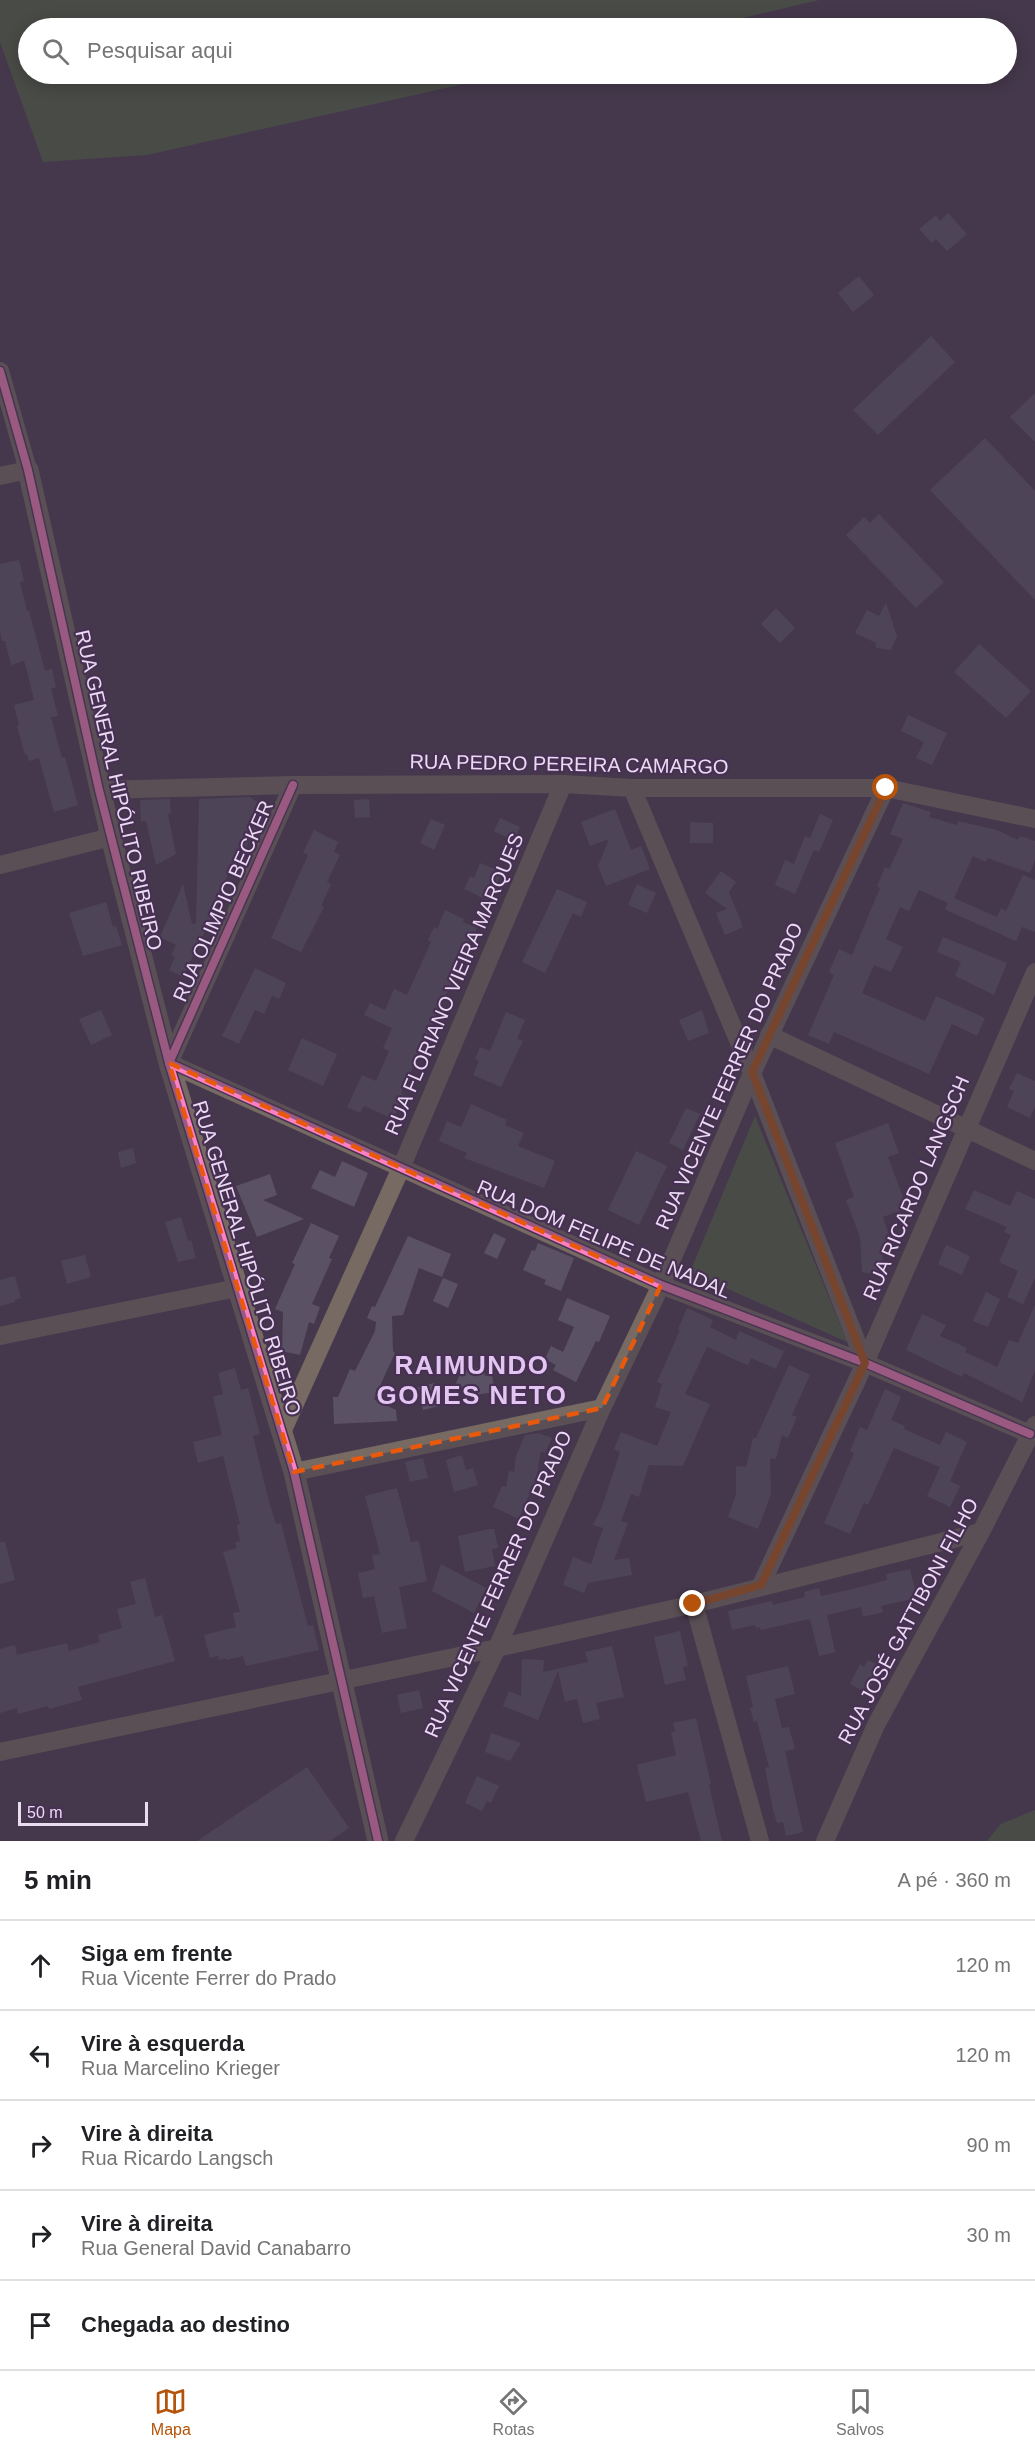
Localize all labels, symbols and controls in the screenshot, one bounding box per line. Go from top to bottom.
search box [18,18,1017,84]
icon: search [39,35,72,68]
text: Pesquisar aqui [87,38,233,63]
street label: RUA GENERAL HIPÓLITO RIBEIRO [71,628,167,952]
street label: RUA PEDRO PEREIRA CAMARGO [409,750,729,778]
route start [872,774,898,800]
street label: RUA OLIMPIO BECKER [169,797,277,1005]
street label: RUA FLORIANO VIEIRA MARQUES [380,830,528,1138]
street label: RUA VICENTE FERRER DO PRADO [651,919,807,1233]
street label: RUA RICARDO LANGSCH [859,1073,973,1303]
street label: RUA GENERAL HIPÓLITO RIBEIRO [189,1098,305,1418]
street label: RUA DOM FELIPE DE NADAL [474,1175,734,1303]
district label: RAIMUNDO GOMES NETO [377,1350,567,1410]
street label: RUA VICENTE FERRER DO PRADO [420,1427,576,1741]
street label: RUA JOSÉ GATTIBONI FILHO [834,1494,982,1748]
route end [679,1590,705,1616]
scale bar [18,1799,148,1826]
text: 50 m [27,1804,63,1821]
text: 5 min [24,1865,92,1895]
text: A pé · 360 m [898,1869,1011,1891]
text: Siga em frente [81,1941,233,1966]
icon: ahead [24,1949,57,1982]
text: 120 m [955,1954,1011,1976]
text: Rua Vicente Ferrer do Prado [81,1967,336,1989]
text: Vire à esquerda [81,2031,244,2056]
icon: left [24,2039,57,2072]
text: 120 m [955,2044,1011,2066]
text: Rua Marcelino Krieger [81,2057,280,2079]
text: Vire à direita [81,2121,213,2146]
icon: right [24,2129,57,2162]
text: 90 m [967,2134,1011,2156]
text: Rua Ricardo Langsch [81,2147,273,2169]
text: Vire à direita [81,2211,213,2236]
icon: right [24,2219,57,2252]
text: 30 m [967,2224,1011,2246]
text: Rua General David Canabarro [81,2237,351,2259]
icon: arrive [24,2309,57,2342]
text: Chegada ao destino [81,2312,290,2337]
tab: Mapa [151,2385,191,2439]
tab: Rotas [493,2385,534,2439]
tab: Salvos [836,2385,884,2439]

